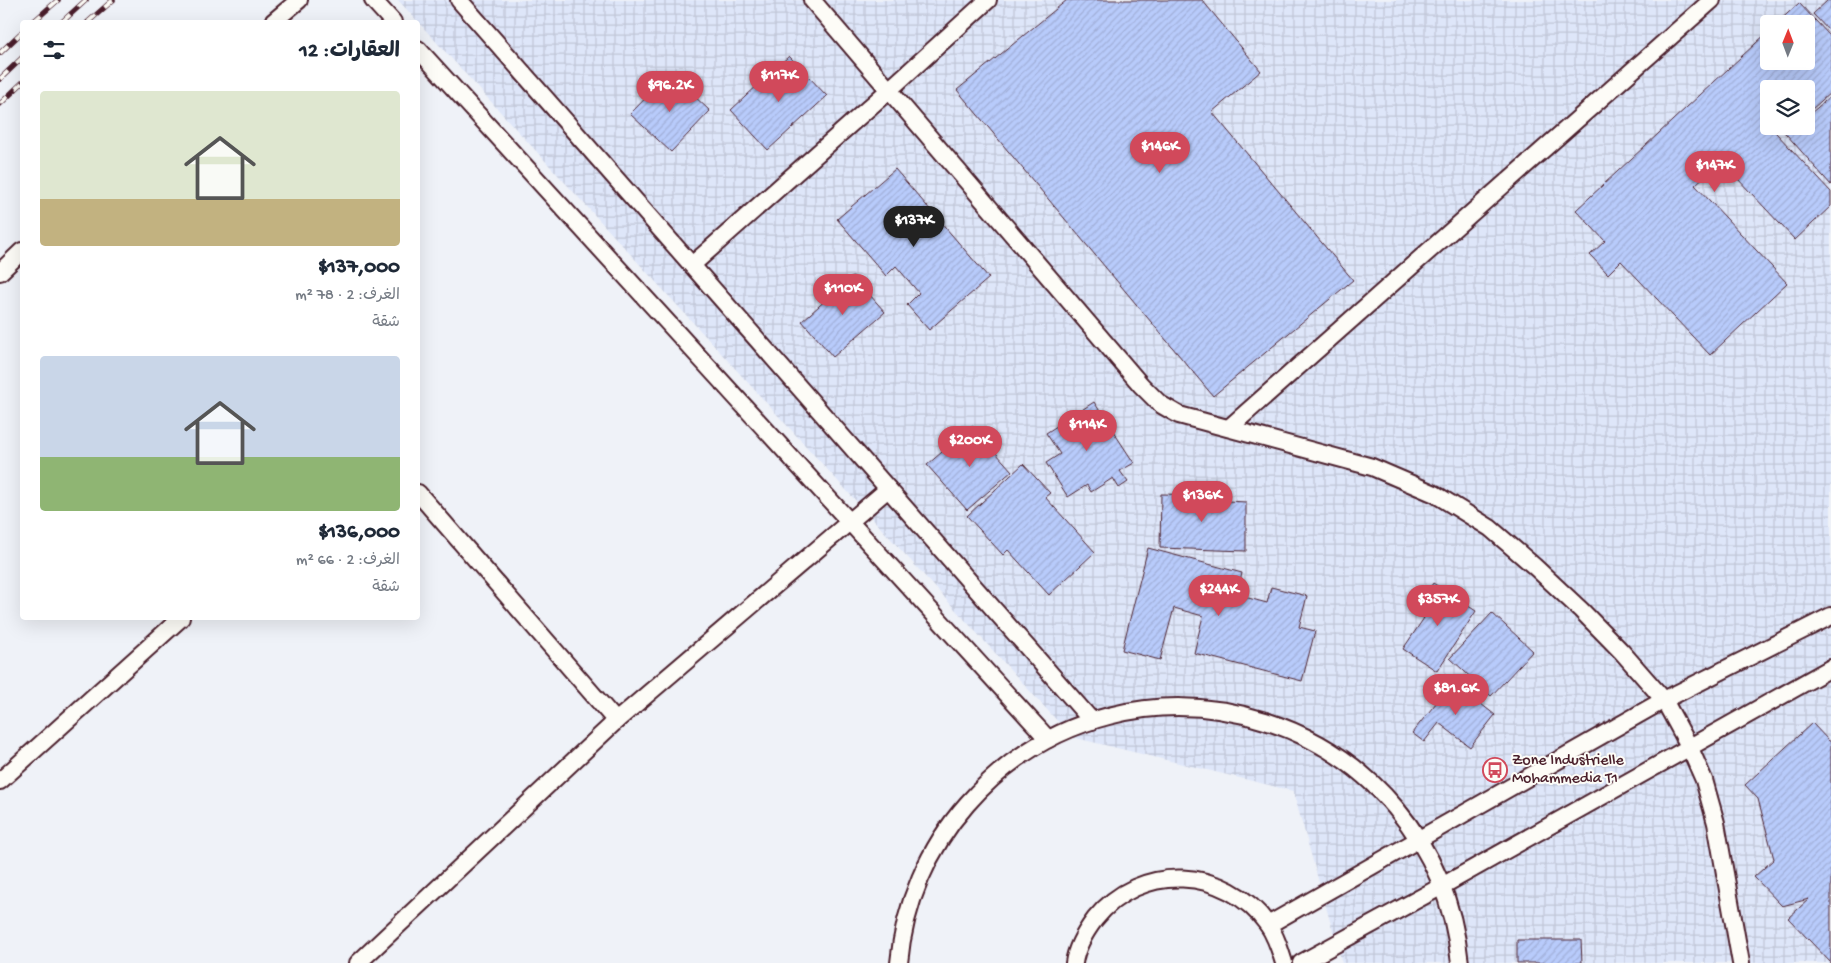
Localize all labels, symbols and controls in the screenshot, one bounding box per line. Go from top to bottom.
north arrow [1760,15,1815,70]
map controls [1760,15,1815,135]
icon: filters [40,36,68,64]
text: العقارات: 12 [299,40,400,65]
pin: $117K [744,61,814,103]
text: $117K [760,67,798,86]
pin: $96.2K [629,70,711,113]
text: $96.2K [648,77,693,96]
button: layers [1760,80,1815,135]
icon: home [175,123,265,213]
pin: $146K [1125,132,1195,174]
text: $146K [1141,138,1179,157]
pin: $147K [1680,150,1750,193]
text: $147K [1696,157,1734,176]
pin: $137K [879,206,949,248]
text: $137K [894,212,934,231]
text: $137,000 [318,256,400,281]
pin: $110K [808,274,878,316]
text: $110K [824,280,862,299]
text: الغرف: 2 · 78 m² [295,287,400,306]
text: شقة [372,314,400,333]
icon: home [175,388,265,478]
pin: $114K [1052,410,1122,452]
text: $114K [1069,416,1105,435]
pin: $200K [935,426,1005,468]
text: $200K [949,432,991,451]
pin: $136K [1167,480,1237,523]
text: $136K [1183,487,1221,506]
text: $136,000 [318,521,400,546]
text: الغرف: 2 · 66 m² [296,552,400,571]
pin: $244K [1184,574,1254,617]
text: شقة [372,579,400,598]
text: $244K [1200,581,1238,600]
pin: $357K [1403,584,1473,627]
text: $357K [1417,591,1459,610]
pin: $81.6K [1415,674,1497,716]
text: $81.6K [1434,680,1478,699]
place label: Zone Industrielle Mohammedia T1 [1512,752,1624,789]
bus stop icon: Zone Industrielle Mohammedia T1 [1482,757,1508,783]

